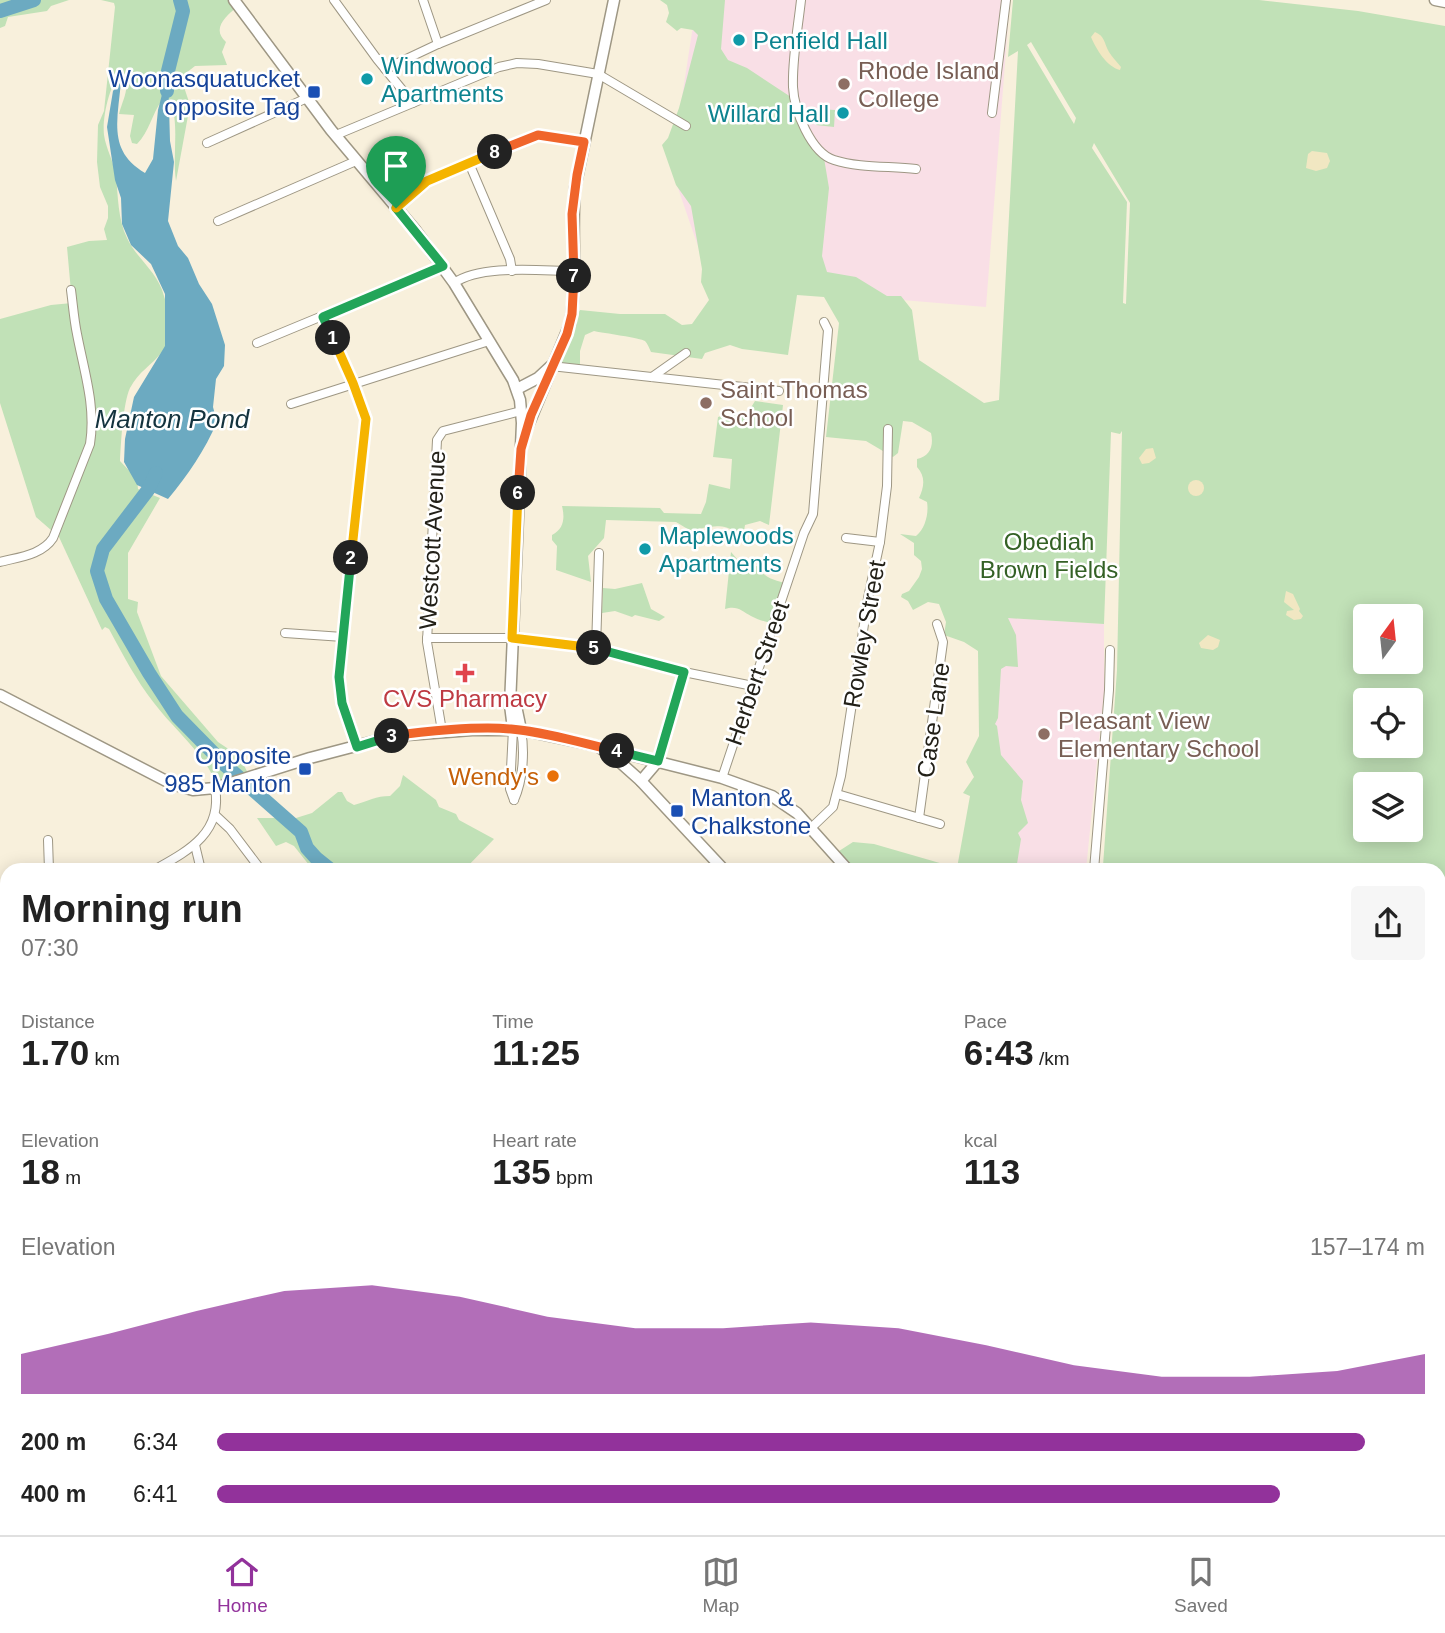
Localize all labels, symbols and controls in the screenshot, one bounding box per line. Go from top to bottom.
place label: Penfield Hall [753,27,888,54]
marker: Penfield Hall [731,32,747,48]
place label: Windwood Apartments [381,52,504,107]
place label: Rhode Island College [858,57,999,112]
place label: Woonasquatucket opposite Tag [108,65,300,120]
marker: Windwood Apartments [359,71,375,87]
marker: Rhode Island College [836,76,852,92]
marker: Woonasquatucket opposite Tag [306,84,322,100]
place label: Willard Hall [708,100,829,127]
marker: Willard Hall [835,105,851,121]
pin: 8 [477,134,512,170]
pin [366,136,426,208]
text: 8 [489,141,500,162]
icon: arrive [377,147,415,185]
pin: 7 [556,258,592,294]
text: 7 [568,265,579,286]
pin: 1 [316,320,350,356]
text: 1 [327,327,338,348]
place label: Saint Thomas School [720,376,868,431]
marker: Saint Thomas School [698,395,714,411]
water label: Manton Pond [95,404,251,434]
street label: Westcott Avenue [414,450,450,630]
pin: 6 [500,476,536,510]
text: 6 [512,482,523,503]
place label: Maplewoods Apartments [659,522,794,577]
park label: Obediah Brown Fields [980,528,1118,583]
pin: 2 [334,540,368,576]
marker: Maplewoods Apartments [637,541,653,557]
text: 2 [345,547,356,568]
street label: Rowley Street [838,558,890,710]
street label: Herbert Street [720,597,794,749]
north arrow [1353,604,1423,674]
map controls [1353,604,1423,842]
pin: 5 [576,630,612,666]
text: 5 [588,637,599,658]
street label: Case Lane [912,661,954,779]
marker: CVS Pharmacy [457,665,473,681]
place label: CVS Pharmacy [383,685,547,712]
button: locate [1353,688,1423,758]
place label: Pleasant View Elementary School [1058,707,1259,762]
pin: 3 [374,718,410,754]
text: 3 [386,725,397,746]
marker: Pleasant View Elementary School [1036,726,1052,742]
pin: 4 [600,734,634,768]
text: 4 [611,740,622,761]
place label: Opposite 985 Manton [164,742,291,797]
marker: Opposite 985 Manton [297,761,313,777]
place label: Wendy's [448,763,539,790]
marker: Wendy's [545,768,561,784]
button: layers [1353,772,1423,842]
place label: Manton & Chalkstone [691,784,811,839]
marker: Manton & Chalkstone [669,803,685,819]
button: share [1351,886,1425,960]
text: Morning run [21,888,243,930]
text: 07:30 [21,935,79,961]
text: Distance [21,1011,95,1032]
text: Time [492,1011,534,1032]
text: Pace [964,1011,1007,1032]
text: 1.70 [21,1033,89,1072]
text: 11:25 [492,1033,580,1072]
text: 6:43 [964,1033,1034,1072]
text: km [89,1048,120,1069]
text: /km [1034,1048,1070,1069]
text: Elevation [21,1130,99,1151]
text: Heart rate [492,1130,577,1151]
text: kcal [964,1130,997,1151]
text: 18 [21,1152,60,1191]
text: 135 [492,1152,551,1191]
text: 113 [964,1152,1020,1191]
text: m [60,1167,81,1188]
text: bpm [551,1167,593,1188]
text: Elevation [21,1234,116,1260]
text: 157–174 m [1310,1234,1425,1260]
text: 200 m [21,1429,86,1455]
text: 6:34 [133,1429,178,1455]
text: 400 m [21,1481,86,1507]
text: 6:41 [133,1481,178,1507]
tab: Home [217,1553,268,1617]
tab: Map [702,1553,740,1617]
tab: Saved [1174,1553,1228,1617]

